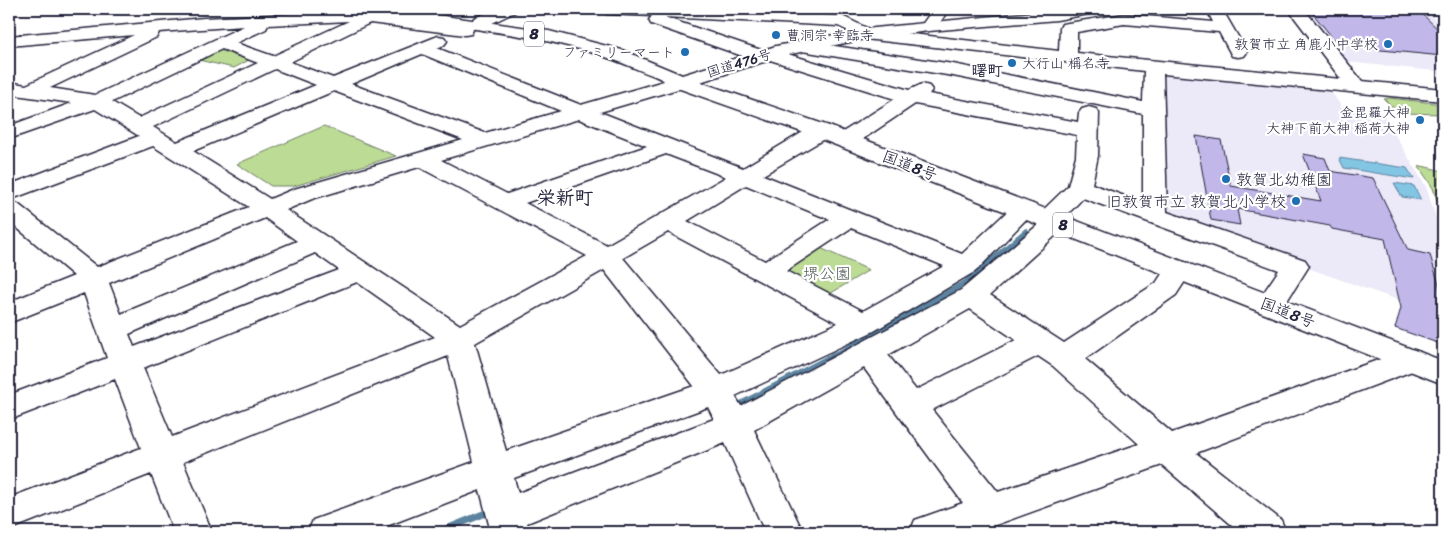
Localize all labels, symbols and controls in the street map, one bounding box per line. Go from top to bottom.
road number: 8 [524,22,544,46]
place label: 曹洞宗 幸臨寺 [786,23,874,48]
marker: 曹洞宗 幸臨寺 [770,29,782,41]
place label: 敦賀市立 角鹿小中学校 [1234,32,1378,57]
marker: 敦賀市立 角鹿小中学校 [1382,38,1394,50]
place label: ファミリーマート [563,40,675,65]
street label: 国道476号 [704,42,775,85]
marker: ファミリーマート [679,46,691,58]
place label: 大行山 稱名寺 [1022,51,1110,76]
district label: 曙町 [971,56,1003,85]
marker: 大行山 稱名寺 [1006,57,1018,69]
place label: 金毘羅大神 大神下前大神 稲荷大神 [1266,100,1410,141]
marker: 金毘羅大神 大神下前大神 稲荷大神 [1414,114,1426,126]
street label: 国道8号 [878,142,942,189]
place label: 敦賀北幼稚園 [1236,165,1332,194]
marker: 敦賀北幼稚園 [1220,173,1232,185]
district label: 栄新町 [536,181,594,214]
place label: 旧敦賀市立 敦賀北小学校 [1106,187,1286,216]
marker: 旧敦賀市立 敦賀北小学校 [1290,195,1302,207]
road number: 8 [1053,212,1073,238]
park label: 堺公園 [803,259,851,288]
street label: 国道8号 [1256,289,1320,336]

